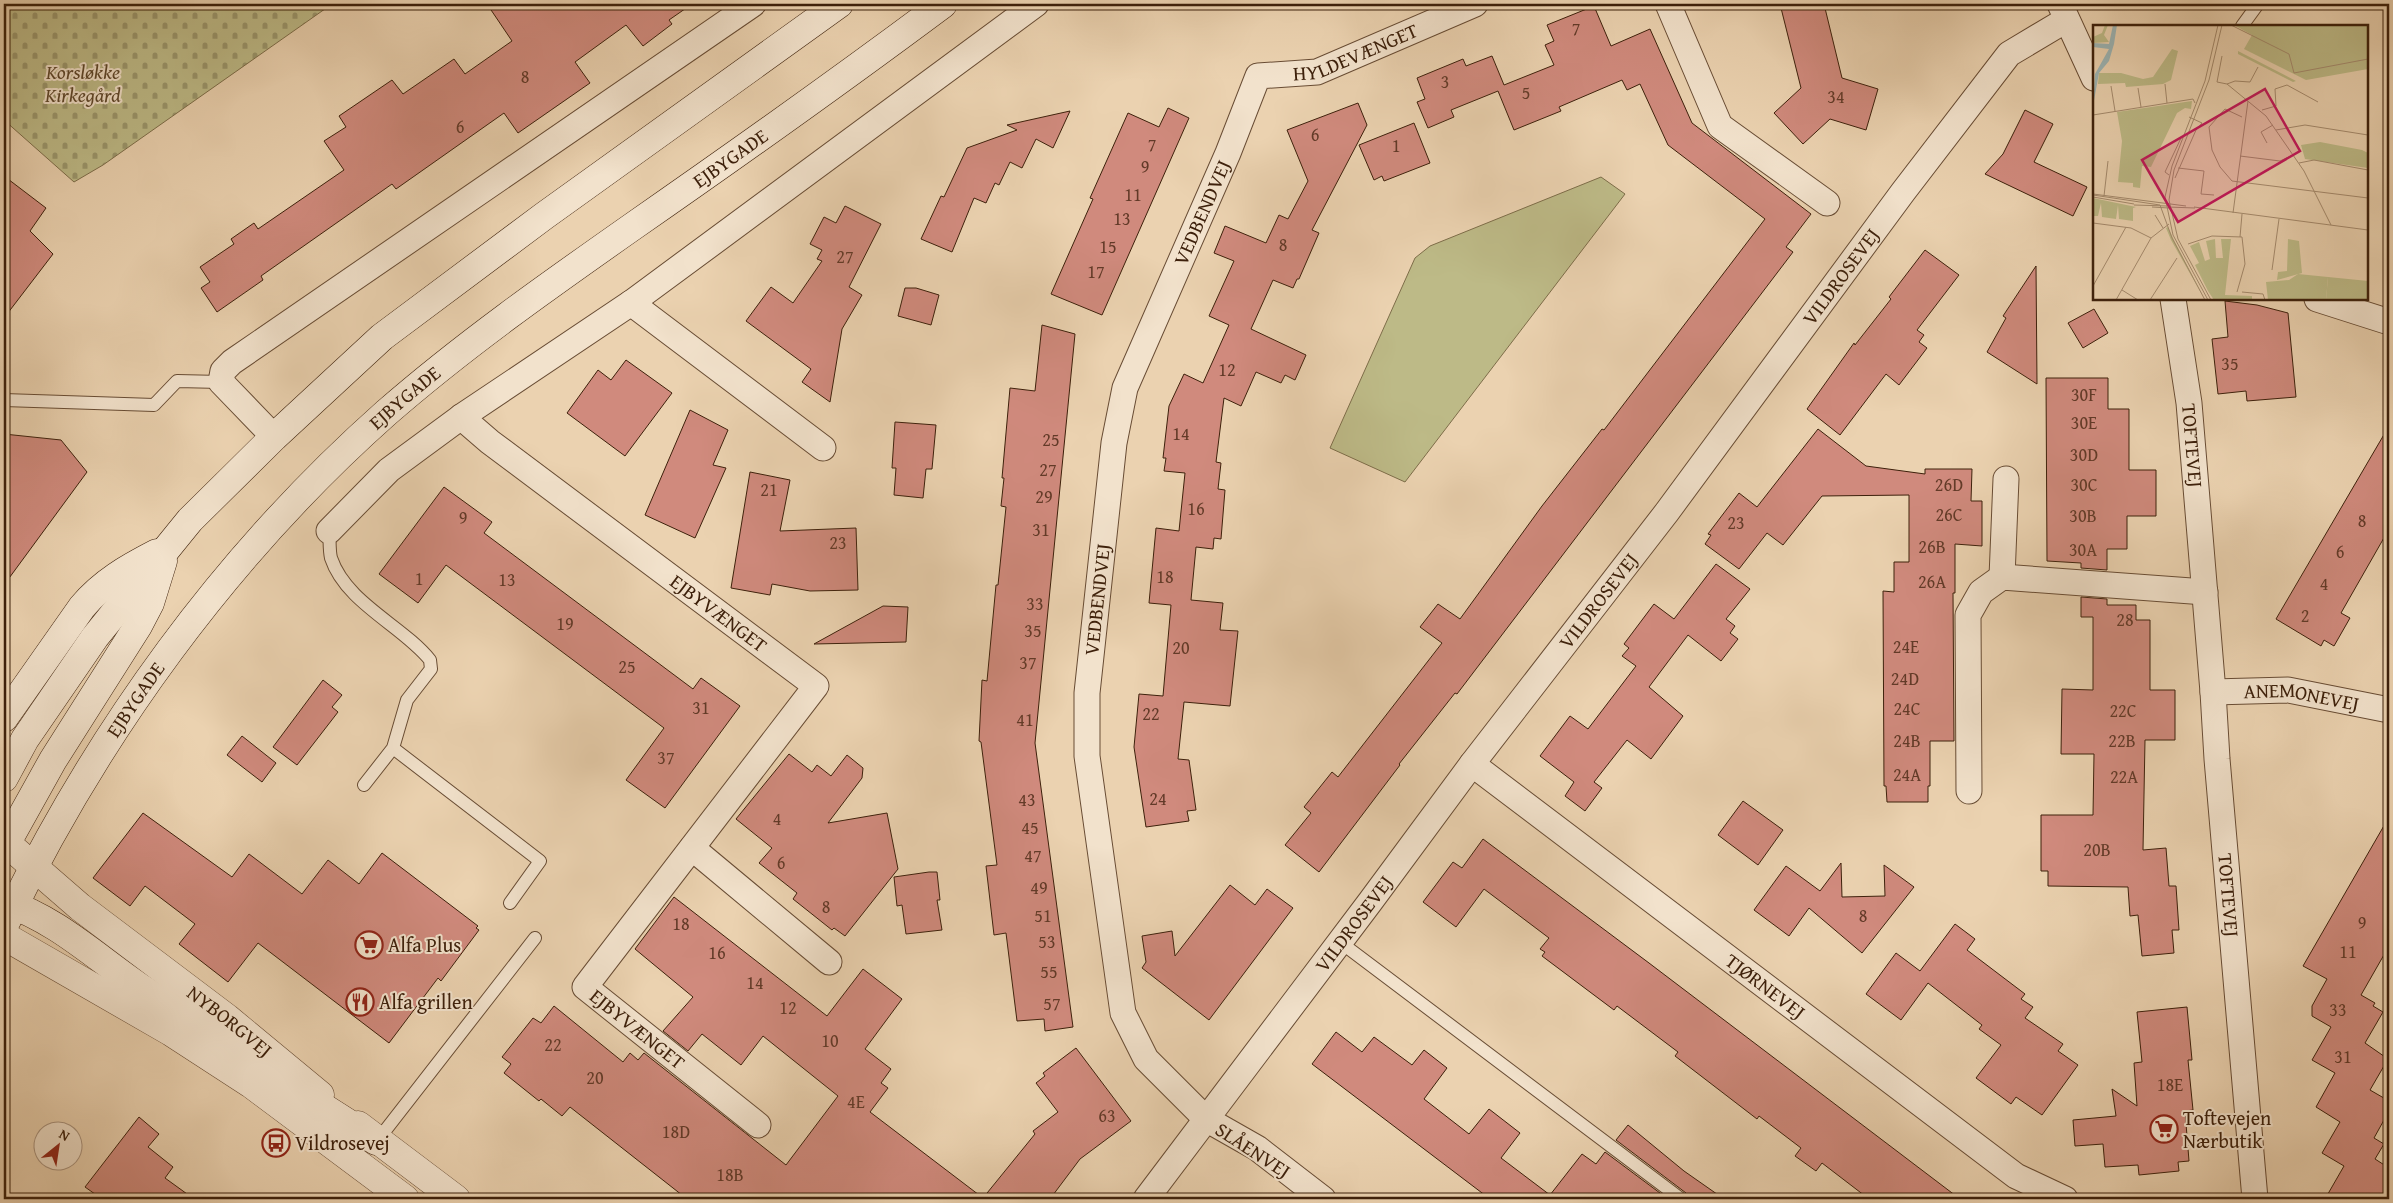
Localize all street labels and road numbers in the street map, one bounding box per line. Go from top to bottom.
street label: HYLDEVÆNGET [1292,15,1422,88]
street label: EJBYGADE [686,121,773,194]
street label: VEDBENDVEJ [1166,155,1237,269]
street label: VILDROSEVEJ [1795,221,1886,331]
street label: EJBYGADE [362,358,446,436]
street label: TOFTEVEJ [2175,403,2211,489]
street label: VEDBENDVEJ [1076,542,1117,657]
street label: VILDROSEVEJ [1551,546,1644,655]
street label: EJBYVÆNGET [664,567,774,659]
street label: EJBYGADE [99,655,171,743]
street label: ANEMONEVEJ [2243,675,2362,718]
street label: TOFTEVEJ [2211,852,2247,938]
street label: VILDROSEVEJ [1307,869,1399,978]
street label: TJØRNEVEJ [1719,946,1812,1026]
street label: NYBORGVEJ [181,978,279,1064]
street label: EJBYVÆNGET [584,981,692,1076]
street label: SLÅENVEJ [1210,1114,1297,1185]

